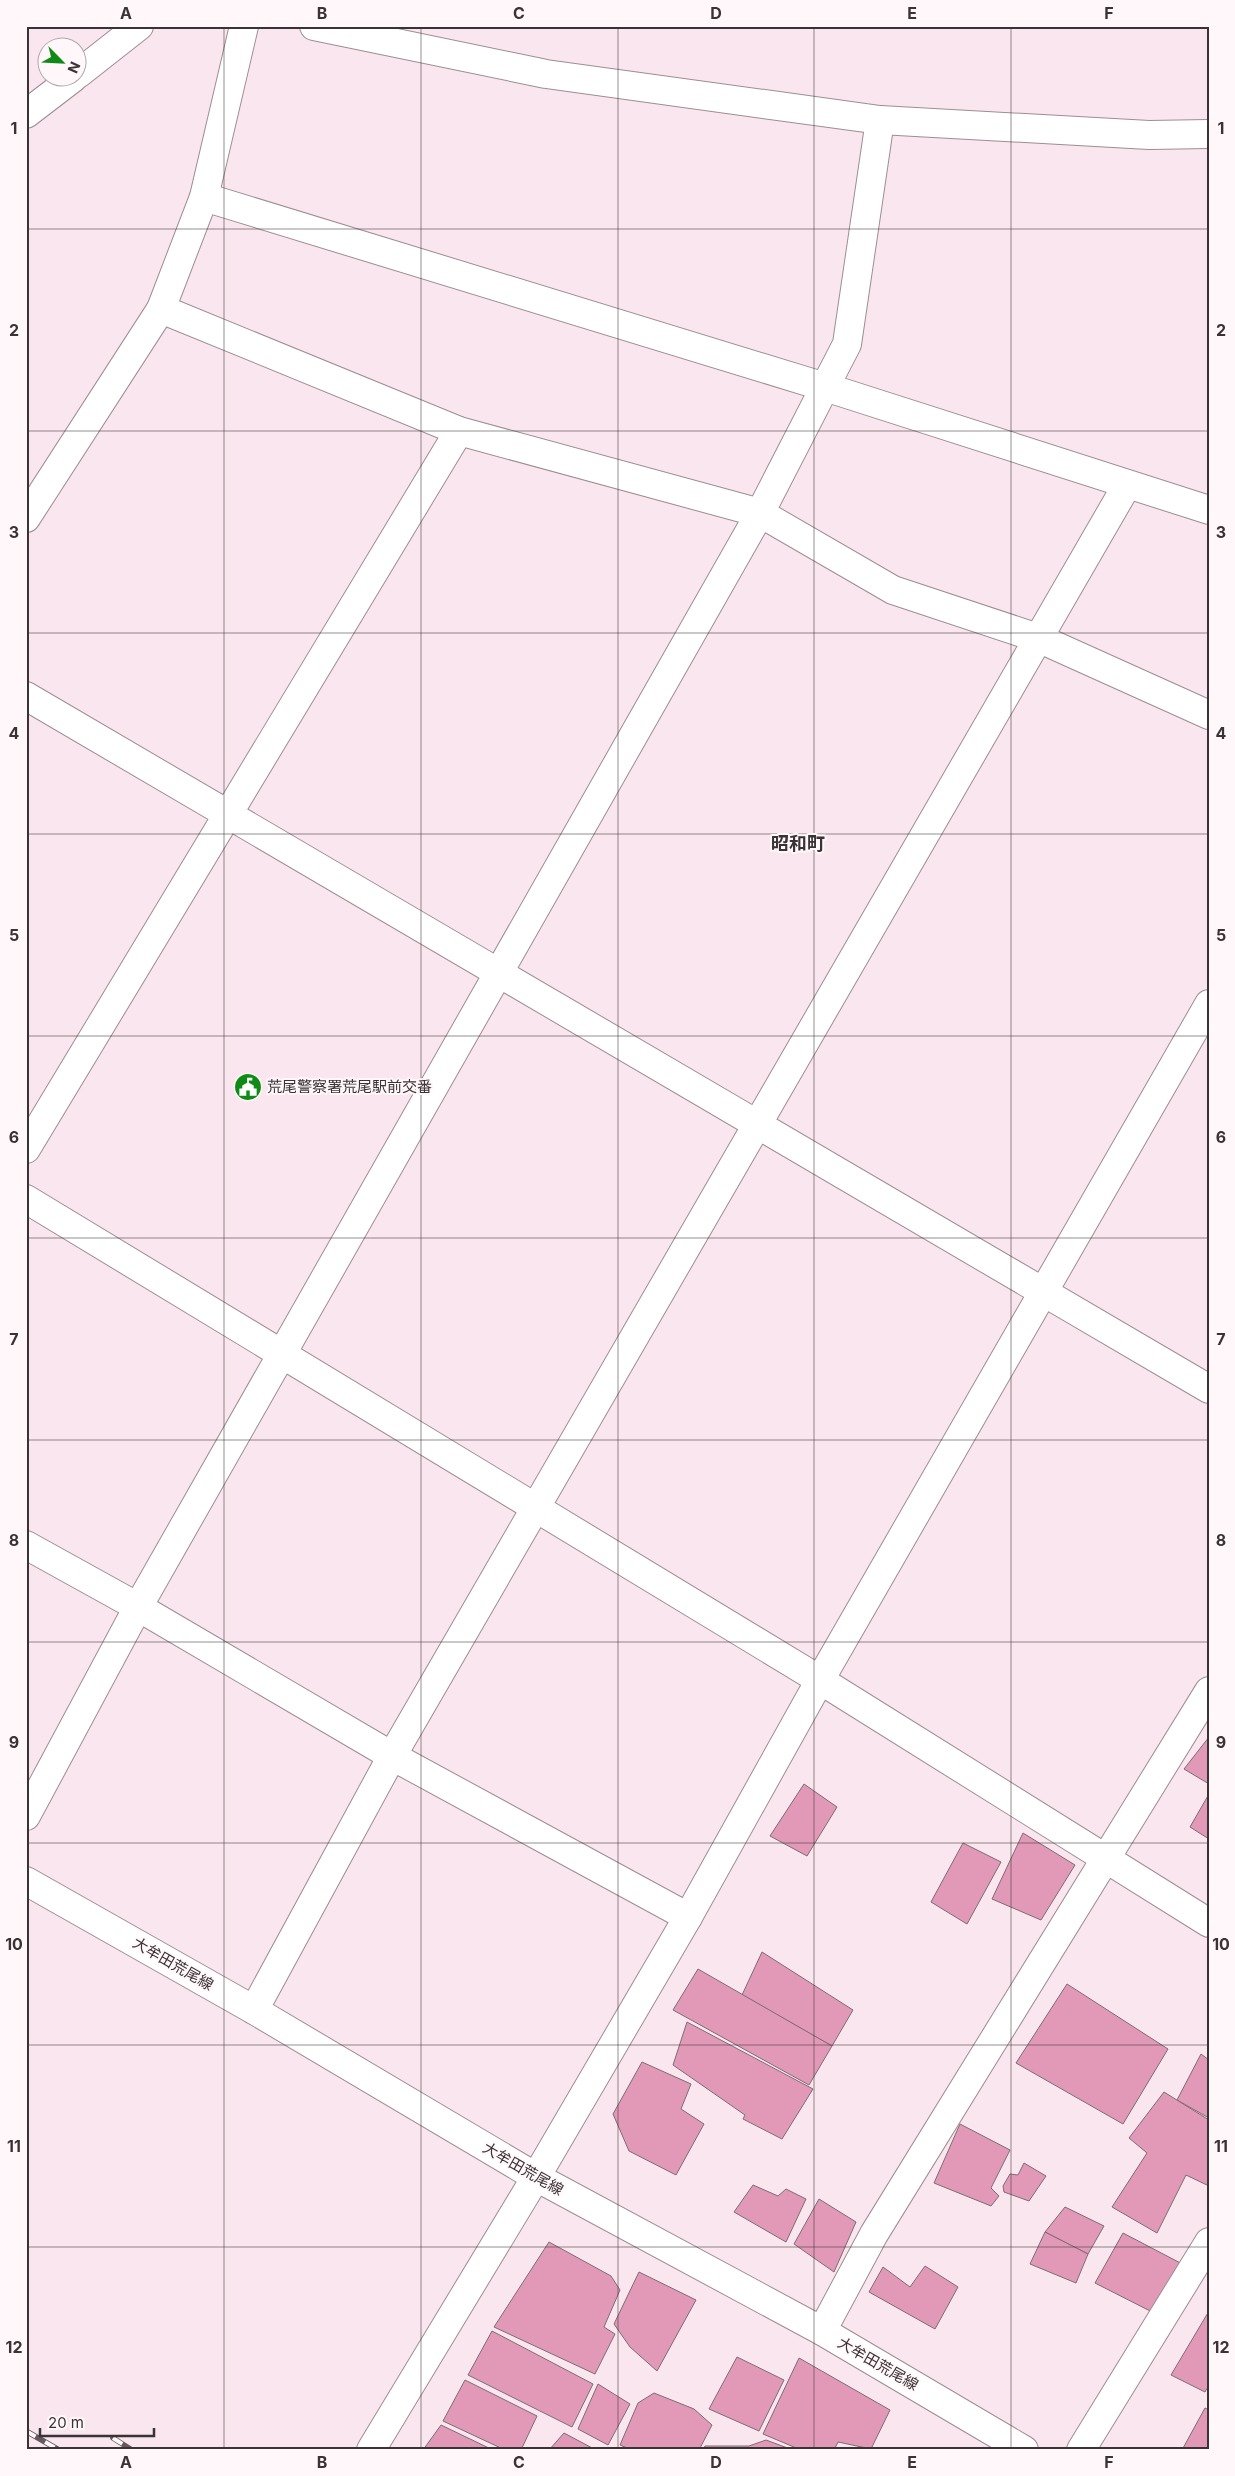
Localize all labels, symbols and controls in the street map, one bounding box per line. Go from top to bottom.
text: A [120,3,132,23]
text: B [317,3,327,23]
text: C [513,3,525,23]
text: D [710,3,722,23]
text: E [907,3,917,23]
text: F [1104,3,1114,23]
north arrow [38,38,88,88]
text: N [64,59,84,76]
text: 1 [11,118,17,138]
text: 1 [1218,118,1224,138]
text: 2 [9,320,19,340]
text: 2 [1216,320,1226,340]
text: 3 [9,522,19,542]
text: 3 [1216,522,1226,542]
text: 4 [9,723,20,743]
text: 4 [1216,723,1227,743]
district label: 昭和町 [771,833,825,854]
text: 5 [9,925,19,945]
text: 5 [1216,925,1226,945]
public building icon: 荒尾警察署荒尾駅前交番 [233,1072,263,1102]
place label: 荒尾警察署荒尾駅前交番 [267,1077,432,1096]
text: 6 [9,1127,19,1147]
text: 6 [1216,1127,1226,1147]
text: 7 [9,1329,19,1349]
text: 7 [1216,1329,1226,1349]
text: 8 [9,1530,19,1550]
text: 8 [1216,1530,1226,1550]
text: 9 [9,1732,19,1752]
text: 9 [1216,1732,1226,1752]
street label: 大牟田荒尾線 [130,1933,217,1994]
text: 10 [5,1934,23,1954]
text: 10 [1212,1934,1230,1954]
text: 11 [7,2136,21,2156]
text: 11 [1214,2136,1228,2156]
street label: 大牟田荒尾線 [480,2138,567,2199]
street label: 大牟田荒尾線 [835,2333,922,2394]
text: 12 [6,2337,22,2357]
text: 12 [1213,2337,1229,2357]
scale bar [40,2406,154,2438]
text: 20 m [48,2413,84,2432]
text: A [120,2452,132,2472]
text: B [317,2452,327,2472]
text: C [513,2452,525,2472]
text: D [710,2452,722,2472]
text: E [907,2452,917,2472]
text: F [1104,2452,1114,2472]

